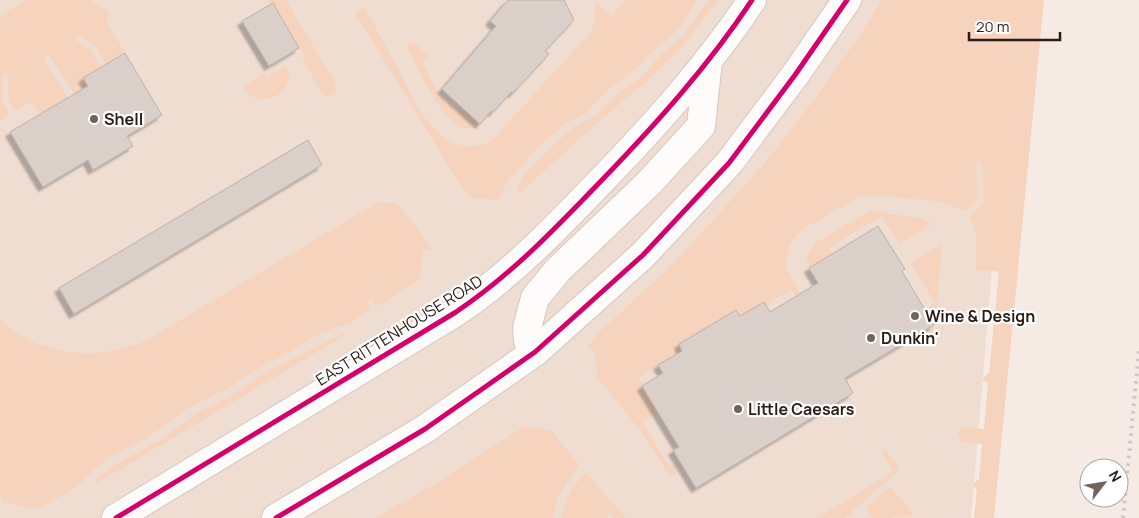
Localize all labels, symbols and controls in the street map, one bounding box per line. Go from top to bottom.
scale bar [969,10,1060,42]
text: 20 m [976,16,1009,37]
place label: Shell [104,108,143,130]
marker: Shell [88,113,100,125]
street label: EAST RITTENHOUSE ROAD [311,269,487,390]
place label: Wine & Design [925,305,1035,327]
marker: Wine & Design [909,310,921,322]
place label: Dunkin' [881,327,939,349]
marker: Dunkin' [865,332,877,344]
place label: Little Caesars [748,398,855,420]
marker: Little Caesars [732,403,744,415]
north arrow [1079,458,1129,508]
text: N [1105,467,1126,485]

